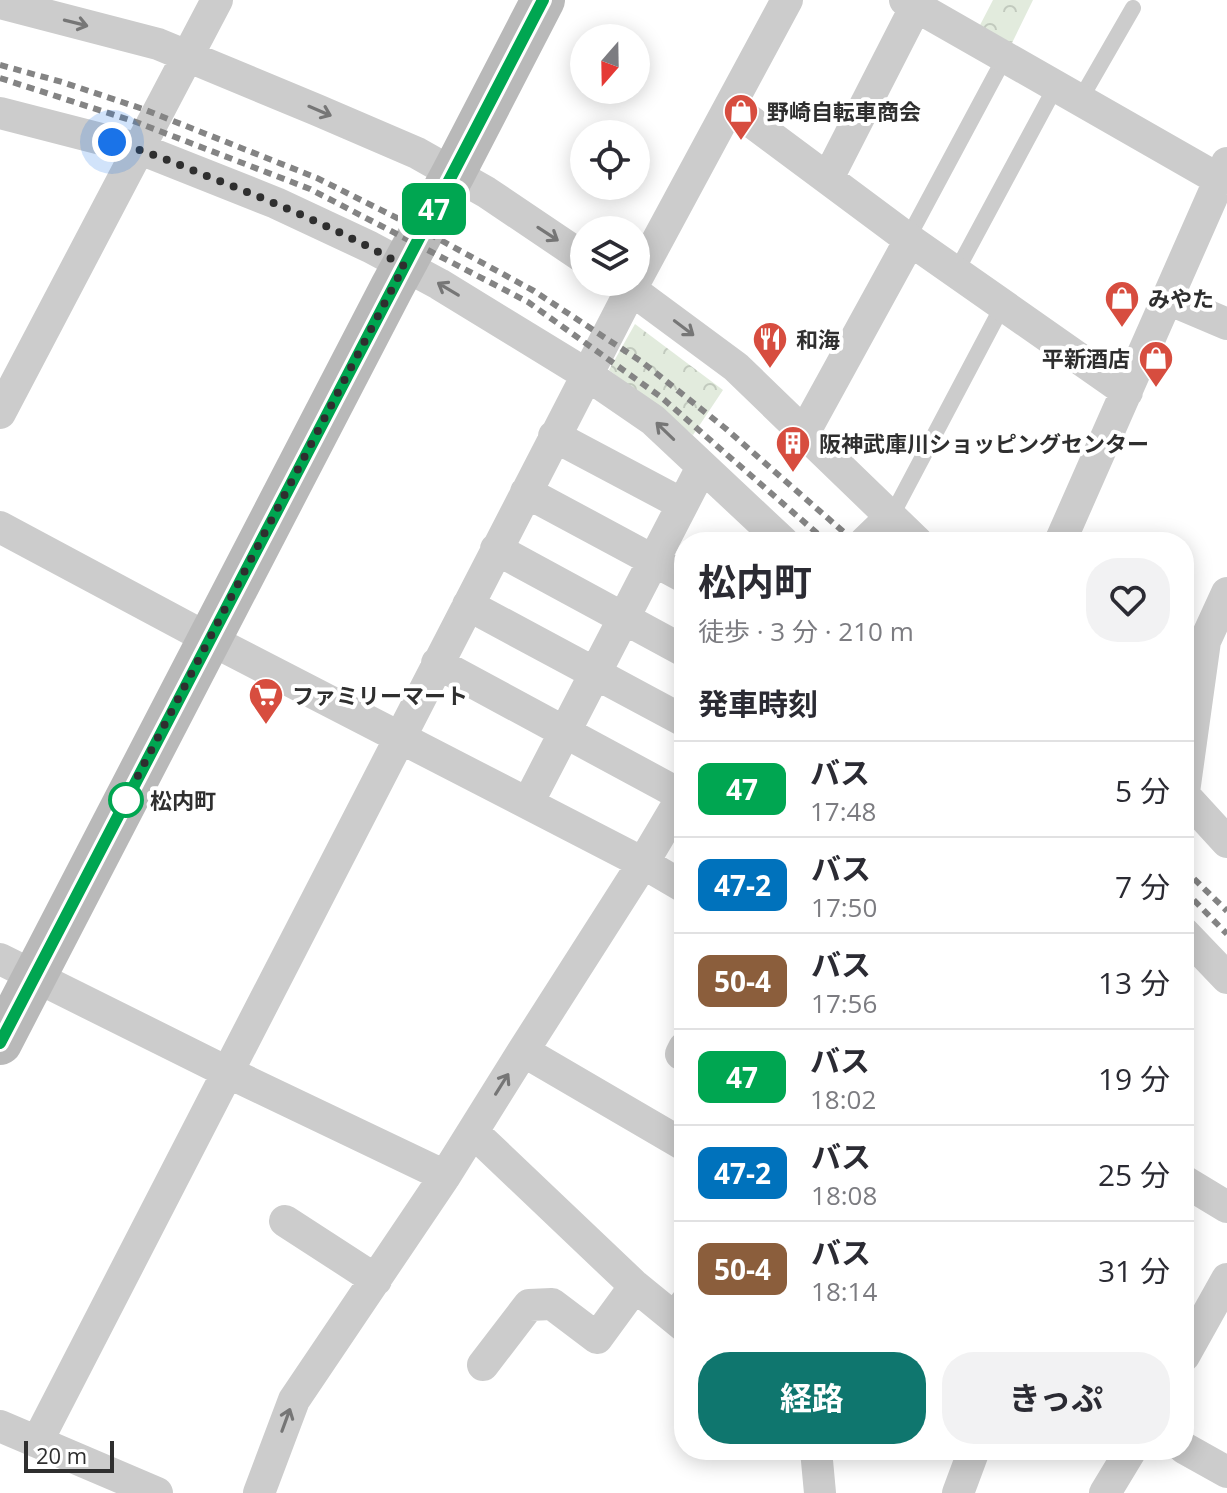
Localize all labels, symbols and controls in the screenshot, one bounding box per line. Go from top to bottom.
one-way arrow [62,16,88,31]
north arrow [570,24,650,104]
map controls [570,24,650,296]
shop icon: 野崎自転車商会 [722,92,760,142]
place label: 野崎自転車商会 [767,96,921,126]
one-way arrow [307,104,331,119]
button: locate [570,120,650,200]
your location [92,122,132,162]
line badge: 47 [398,183,470,235]
text: 47 [418,190,450,228]
button: layers [570,216,650,296]
one-way arrow [536,226,559,242]
shop icon: みやた [1103,279,1141,329]
one-way arrow [437,281,460,297]
place label: みやた [1148,283,1214,313]
one-way arrow [673,320,694,337]
restaurant icon: 和海 [751,320,789,370]
place label: 和海 [796,324,840,354]
shop icon: 平新酒店 [1137,339,1175,389]
place label: 平新酒店 [1042,343,1130,373]
one-way arrow [656,422,675,441]
building icon: 阪神武庫川ショッピングセンター [774,424,812,474]
place label: 阪神武庫川ショッピングセンター [819,428,1149,458]
text: 松内町 [698,555,812,607]
button: heart [1086,558,1170,642]
text: 徒歩 · 3 分 · 210 m [698,613,914,649]
supermarket icon: ファミリーマート [247,676,285,726]
place label: ファミリーマート [292,680,468,710]
text: 発車時刻 [698,683,818,724]
text: バス [810,752,870,793]
text: 47 [726,770,758,808]
text: 5 分 [1115,770,1170,811]
marker: 松内町 [109,783,143,817]
place label: 松内町 [150,785,216,815]
text: 17:48 [810,793,876,829]
text: バス [811,848,871,889]
text: 47-2 [714,866,771,904]
text: 7 分 [1115,866,1170,907]
text: 17:50 [811,889,877,925]
text: バス [811,944,871,985]
text: 50-4 [714,962,771,1000]
text: 13 分 [1098,962,1170,1003]
text: 17:56 [811,985,877,1021]
text: バス [810,1040,870,1081]
text: 47 [726,1058,758,1096]
text: 19 分 [1098,1058,1170,1099]
one-way arrow [495,1073,511,1096]
text: 18:02 [810,1081,876,1117]
text: バス [811,1136,871,1177]
text: 47-2 [714,1154,771,1192]
text: 25 分 [1098,1154,1170,1195]
text: 18:08 [811,1177,877,1213]
text: バス [811,1232,871,1273]
text: 50-4 [714,1250,771,1288]
text: 31 分 [1098,1250,1170,1291]
text: 18:14 [811,1273,877,1309]
button: 経路 [698,1352,926,1444]
button: きっぷ [942,1352,1170,1444]
one-way arrow [280,1408,294,1433]
scale bar [24,1437,114,1473]
text: 20 m [36,1440,87,1470]

